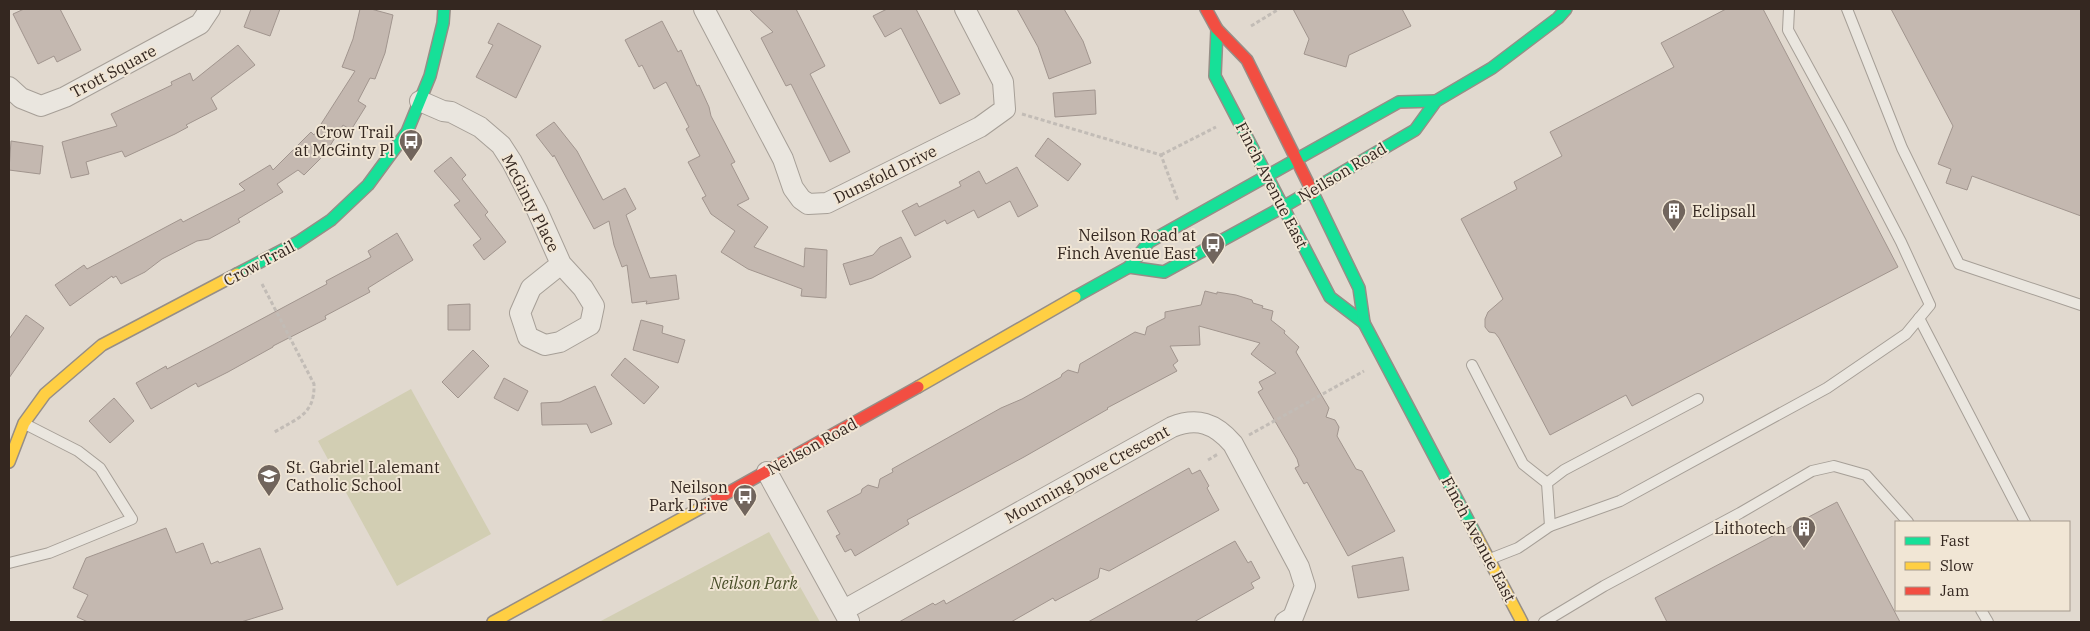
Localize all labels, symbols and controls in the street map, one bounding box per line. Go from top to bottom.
street label: Trott Square [67,40,159,102]
street label: Finch Avenue East [1232,118,1313,252]
place label: Crow Trail at McGinty Pl [294,122,394,160]
bus stop icon: Crow Trail at McGinty Pl [398,128,424,162]
street label: Neilson Road [1294,138,1390,206]
street label: Dunsfold Drive [830,140,940,208]
street label: McGinty Place [498,151,564,255]
building icon: Eclipsall [1661,198,1687,232]
place label: Eclipsall [1692,201,1756,221]
place label: Neilson Road at Finch Avenue East [1057,225,1196,263]
bus stop icon: Neilson Road at Finch Avenue East [1200,231,1226,265]
street label: Crow Trail [220,236,298,290]
street label: Neilson Road [764,413,861,479]
street label: Mourning Dove Crescent [1001,420,1173,528]
place label: St. Gabriel Lalemant Catholic School [286,457,440,495]
school or university icon: St. Gabriel Lalemant Catholic School [256,463,282,497]
street label: Finch Avenue East [1438,473,1521,605]
place label: Neilson Park Drive [649,477,728,515]
bus stop icon: Neilson Park Drive [732,483,758,517]
building icon: Lithotech [1791,515,1817,549]
place label: Lithotech [1714,518,1786,538]
legend [1895,521,2070,611]
text: Fast [1940,531,1970,550]
text: Slow [1940,556,1974,575]
park label: Neilson Park [709,573,798,593]
text: Jam [1940,581,1969,600]

